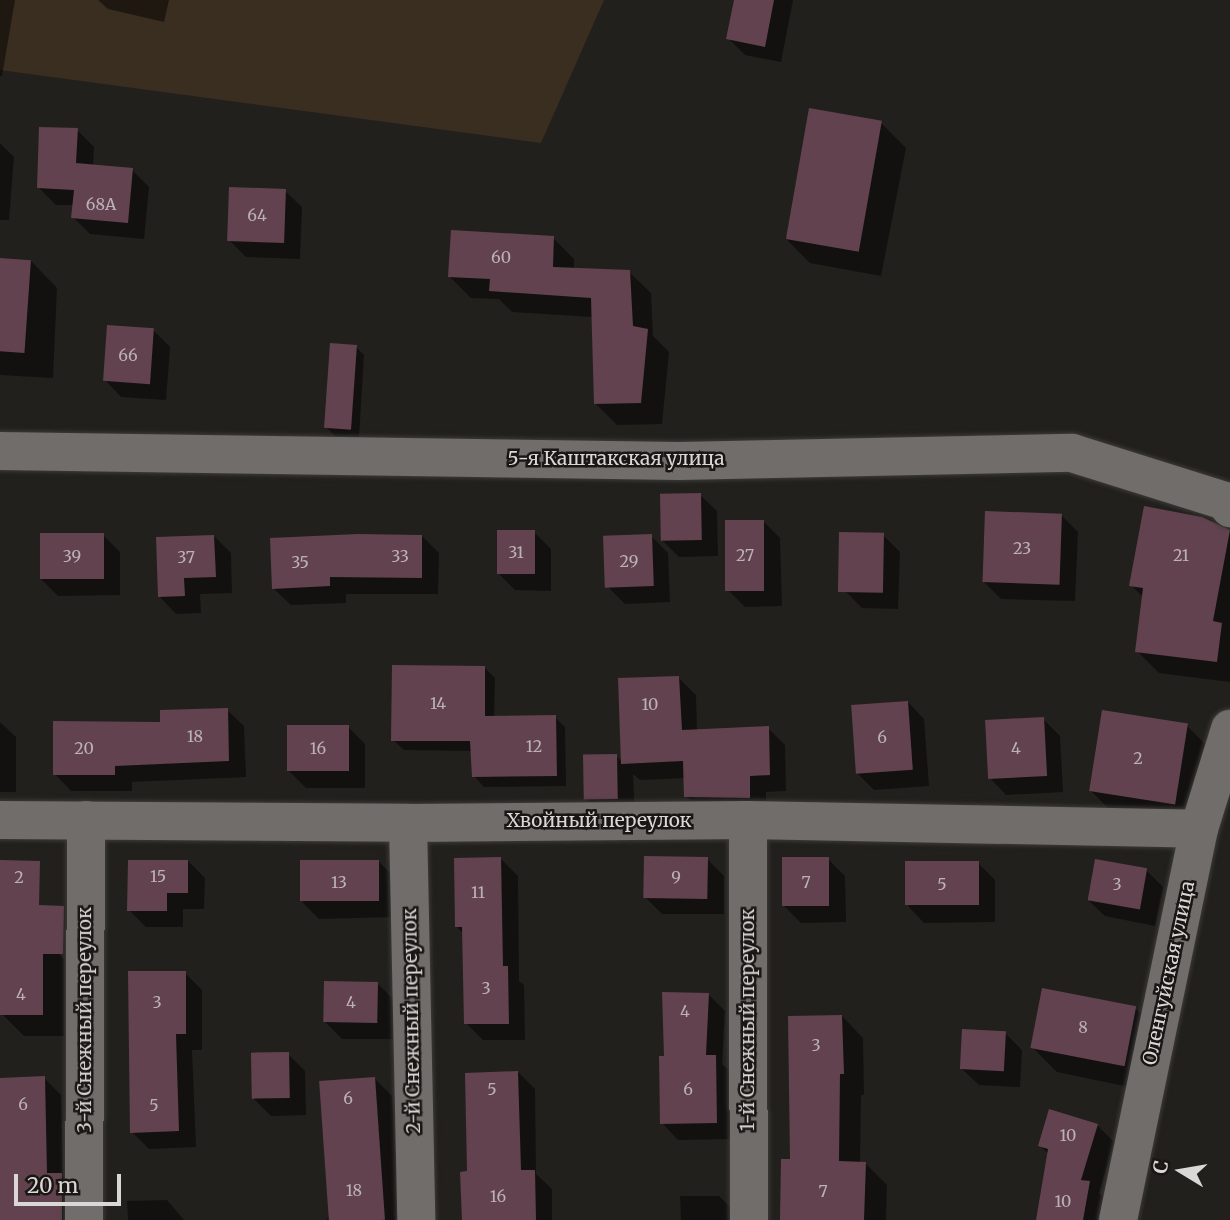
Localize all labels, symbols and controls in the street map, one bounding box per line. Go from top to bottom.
house number: 68А [86,194,116,214]
house number: 64 [247,205,267,225]
house number: 60 [491,247,511,267]
house number: 66 [118,345,138,365]
street label: 5-я Каштакская улица [507,448,725,470]
house number: 23 [1013,538,1031,558]
house number: 31 [508,542,524,562]
house number: 27 [736,545,754,565]
house number: 21 [1173,545,1189,565]
house number: 39 [63,546,81,566]
house number: 33 [391,546,409,566]
house number: 37 [177,547,195,567]
house number: 29 [620,551,638,571]
house number: 35 [291,552,309,572]
house number: 14 [430,693,446,713]
house number: 10 [642,694,658,714]
house number: 18 [187,726,203,746]
house number: 6 [877,727,887,747]
house number: 12 [526,736,542,756]
house number: 20 [74,738,94,758]
house number: 16 [310,738,326,758]
house number: 4 [1011,738,1021,758]
house number: 2 [1133,748,1143,768]
street label: Хвойный переулок [506,810,692,832]
house number: 15 [150,866,166,886]
house number: 2 [14,867,24,887]
house number: 9 [671,867,681,887]
house number: 13 [331,872,347,892]
house number: 7 [801,872,811,892]
house number: 5 [937,874,947,894]
house number: 3 [1112,874,1122,894]
street label: Оленгуйская улица [1138,879,1200,1067]
house number: 11 [471,882,485,902]
street label: 3-й Снежный переулок [74,907,96,1133]
street label: 2-й Снежный переулок [399,908,425,1134]
street label: 1-й Снежный переулок [737,909,759,1131]
house number: 3 [481,978,491,998]
house number: 4 [16,984,26,1004]
house number: 3 [152,992,162,1012]
house number: 4 [346,992,356,1012]
house number: 4 [680,1001,690,1021]
house number: 8 [1078,1017,1088,1037]
house number: 3 [811,1035,821,1055]
house number: 5 [487,1079,497,1099]
house number: 6 [683,1079,693,1099]
house number: 6 [343,1088,353,1108]
house number: 6 [18,1094,28,1114]
house number: 5 [149,1095,159,1115]
house number: 10 [1060,1125,1076,1145]
north arrow [1146,1136,1216,1206]
text: С [1147,1159,1173,1175]
scale bar [18,1160,124,1204]
text: 20 m [27,1172,78,1199]
house number: 18 [346,1180,362,1200]
house number: 7 [818,1181,828,1201]
house number: 16 [490,1186,506,1206]
house number: 10 [1055,1191,1071,1211]

